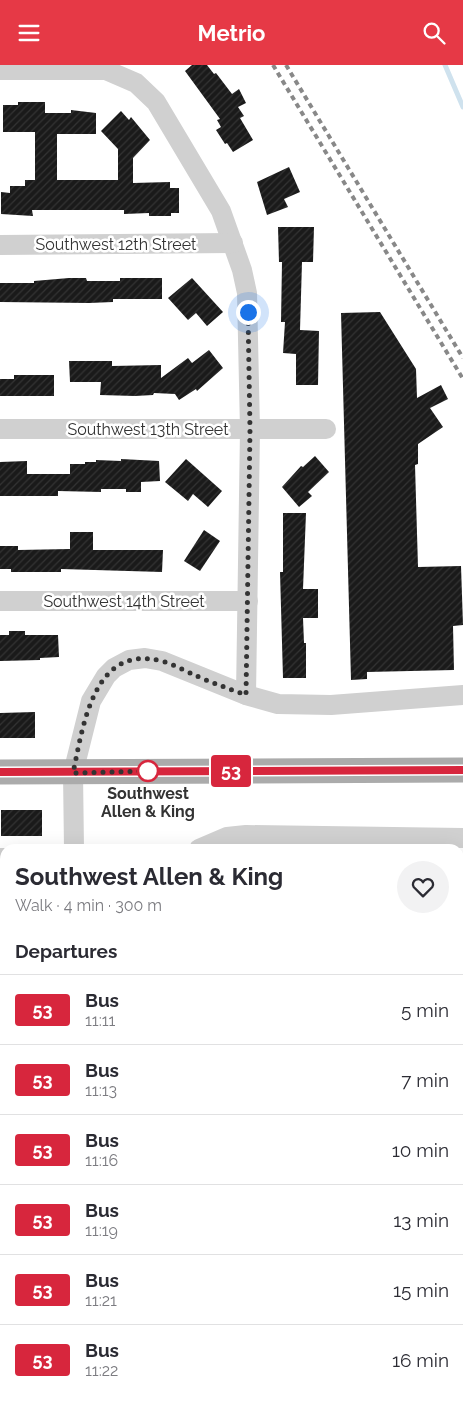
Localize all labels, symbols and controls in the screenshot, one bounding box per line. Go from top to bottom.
icon: menu [15,19,43,47]
icon: search [420,19,448,47]
text: Metrio [198,20,265,46]
street label: Southwest 12th Street [36,235,197,254]
your location [236,300,261,325]
street label: Southwest 13th Street [67,420,229,439]
street label: Southwest 14th Street [43,592,205,611]
line badge: 53 [208,755,254,787]
marker: Southwest Allen & King [137,760,159,782]
text: 53 [221,760,241,781]
place label: Southwest Allen & King [101,784,195,821]
button: heart [397,861,449,913]
text: Southwest Allen & King [15,862,283,891]
text: Walk · 4 min · 300 m [15,896,162,915]
text: Departures [15,940,117,962]
text: Bus [85,989,119,1011]
text: 53 [32,999,53,1020]
text: 5 min [401,999,449,1021]
text: 11:11 [85,1011,115,1030]
text: Bus [85,1059,119,1081]
text: 53 [32,1069,53,1090]
text: 7 min [401,1069,449,1091]
text: 11:13 [85,1081,117,1100]
text: Bus [85,1129,119,1151]
text: 53 [32,1139,53,1160]
text: 10 min [392,1139,449,1161]
text: 11:16 [85,1151,118,1170]
text: Bus [85,1199,119,1221]
text: 53 [32,1209,53,1230]
text: 13 min [393,1209,449,1231]
text: 11:19 [85,1221,118,1240]
text: Bus [85,1269,119,1291]
text: 53 [32,1279,53,1300]
text: 15 min [393,1279,449,1301]
text: 11:21 [85,1291,117,1310]
text: Bus [85,1339,119,1361]
text: 53 [32,1349,53,1370]
text: 16 min [392,1349,449,1371]
text: 11:22 [85,1361,118,1380]

